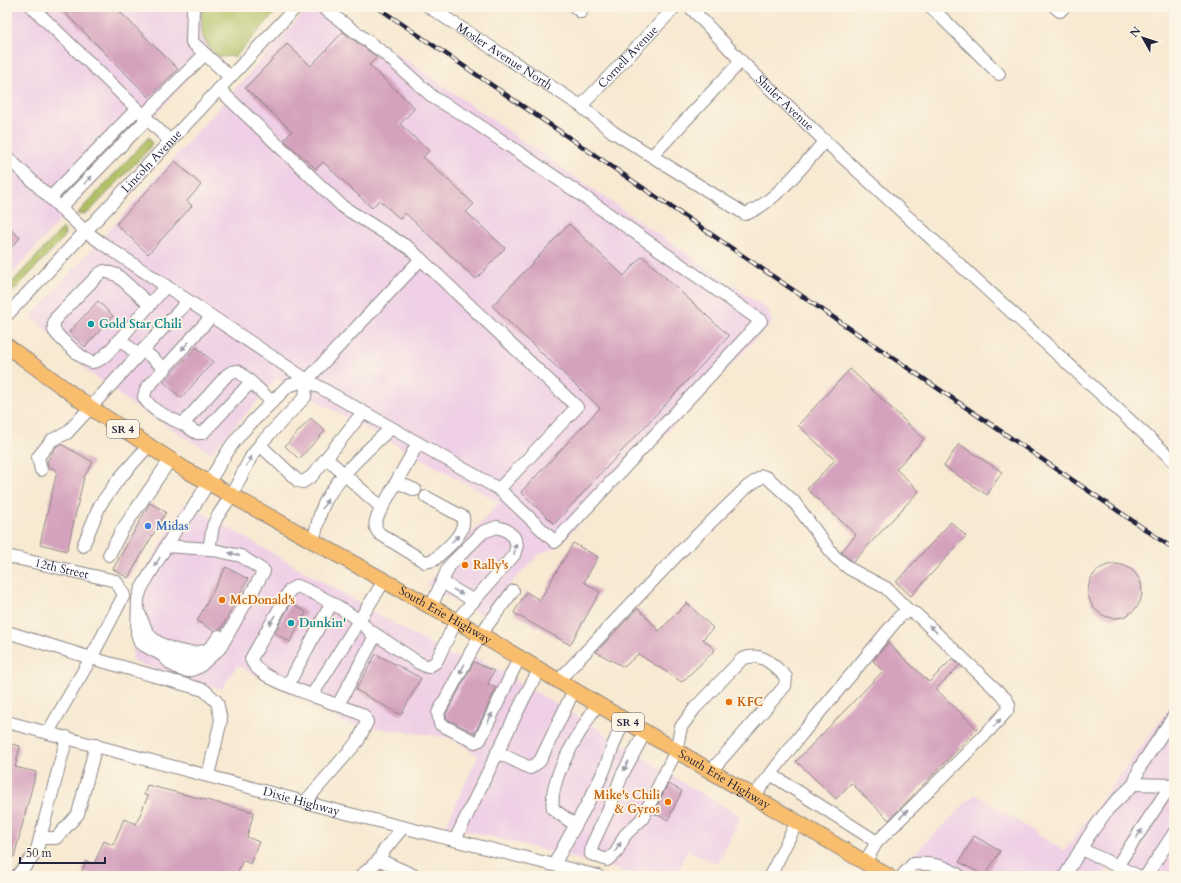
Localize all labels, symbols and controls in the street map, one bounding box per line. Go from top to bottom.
north arrow [1123,18,1163,58]
street label: Mosler Avenue North [453,19,556,94]
street label: Cornell Avenue [594,22,661,91]
text: N [1127,23,1145,40]
street label: Shuler Avenue [753,71,817,134]
street label: Lincoln Avenue [118,126,185,196]
one-way arrow [83,175,93,185]
place label: Gold Star Chili [99,316,182,332]
marker: Gold Star Chili [86,319,96,329]
one-way arrow [181,341,190,351]
road number: SR 4 [107,420,139,438]
one-way arrow [245,456,252,467]
one-way arrow [321,498,328,510]
place label: Midas [156,518,189,534]
marker: Midas [143,521,153,531]
one-way arrow [450,534,460,544]
one-way arrow [512,543,518,556]
one-way arrow [228,551,240,557]
street label: 12th Street [33,555,90,582]
one-way arrow [153,557,160,568]
place label: Rally's [473,557,508,573]
marker: Rally's [460,560,470,570]
street label: South Erie Highway [396,582,495,648]
one-way arrow [452,588,464,595]
place label: McDonald's [230,592,295,608]
marker: McDonald's [217,595,227,605]
one-way arrow [269,614,276,626]
place label: Dunkin' [299,615,346,631]
marker: Dunkin' [286,618,296,628]
one-way arrow [928,625,938,634]
one-way arrow [458,663,465,675]
place label: KFC [737,694,763,710]
marker: KFC [724,697,734,707]
one-way arrow [487,712,493,724]
road number: SR 4 [612,713,644,731]
one-way arrow [992,718,1001,728]
street label: South Erie Highway [676,746,774,813]
one-way arrow [623,760,629,772]
street label: Dixie Highway [261,783,342,819]
place label: Mike's Chili & Gyros [594,787,660,817]
marker: Mike's Chili & Gyros [663,797,673,807]
one-way arrow [899,810,909,819]
one-way arrow [1135,828,1143,839]
scale bar [20,839,105,865]
one-way arrow [615,841,622,853]
text: 50 m [26,845,53,861]

